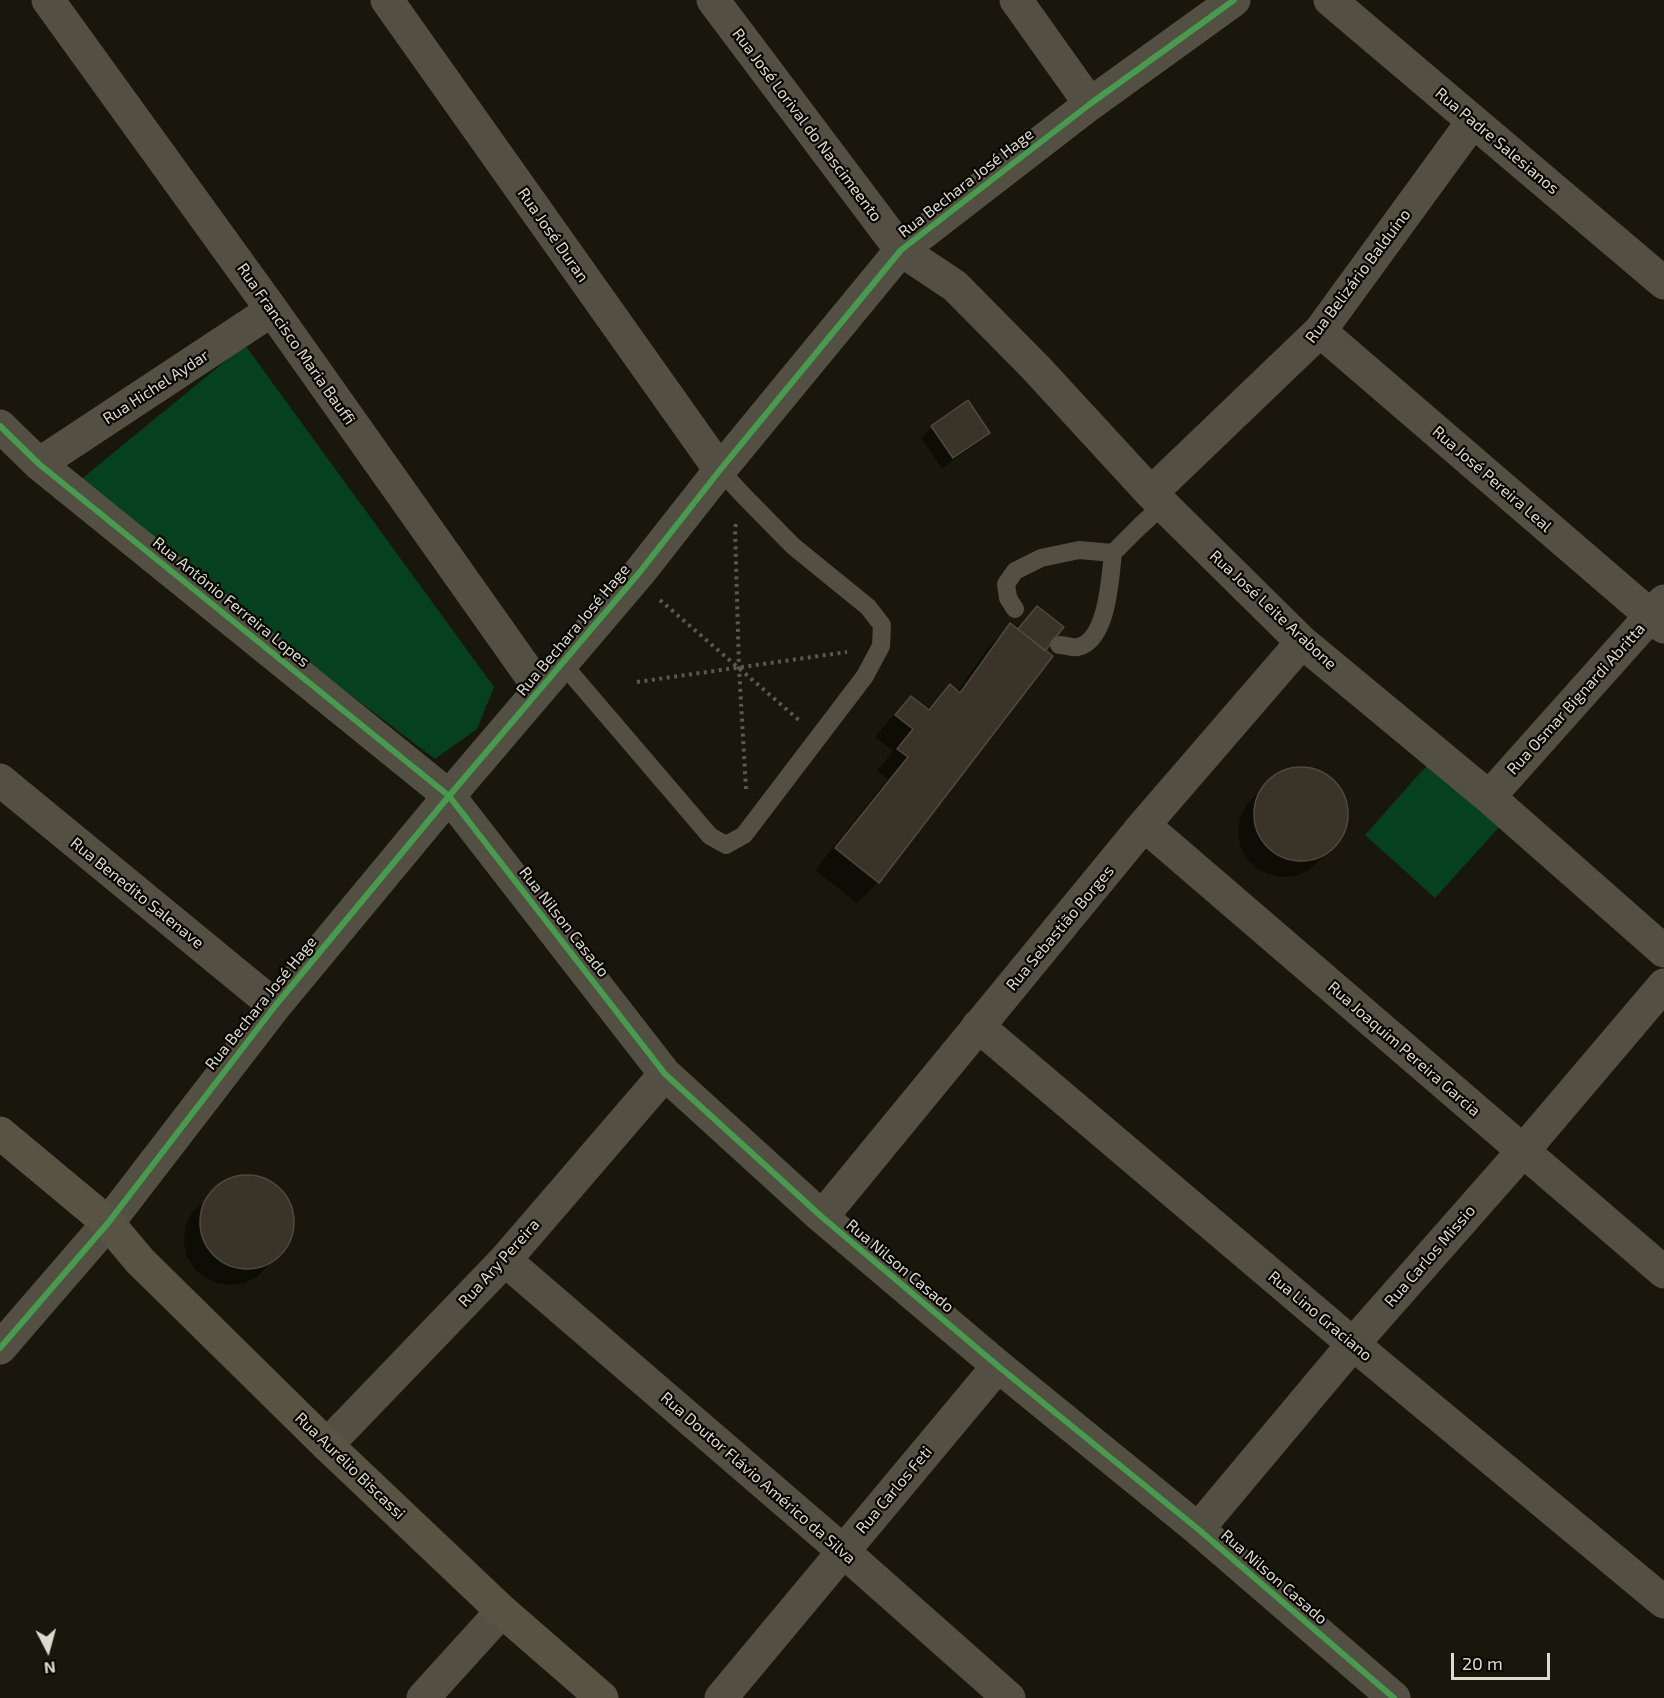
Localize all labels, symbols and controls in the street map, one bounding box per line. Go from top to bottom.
street label: Rua José Lorival do Nascimeento [728,25,886,225]
street label: Rua Padre Salesianos [1431,84,1563,198]
street label: Rua Bechara José Hage [895,124,1037,242]
street label: Rua José Duran [513,184,593,286]
street label: Rua Belizário Balduíno [1301,205,1415,347]
street label: Rua Francisco Maria Bauffi [233,260,359,428]
street label: Rua Hichel Aydar [99,346,213,428]
street label: Rua José Pereira Leal [1428,422,1556,536]
street label: Rua Antônio Ferreira Lopes [149,533,313,671]
street label: Rua José Leite Arabone [1206,546,1340,674]
street label: Rua Bechara José Hage [512,560,634,700]
street label: Rua Osmar Bignardi Abritta [1503,619,1649,779]
street label: Rua Benedito Salenave [67,833,207,953]
street label: Rua Sebastião Borges [1002,862,1118,994]
street label: Rua Nilson Casado [515,863,613,981]
street label: Rua Bechara José Hage [201,932,321,1074]
street label: Rua Joaquim Pereira Garcia [1324,978,1484,1120]
street label: Rua Carlos Missio [1381,1201,1479,1311]
street label: Rua Ary Pereira [455,1215,543,1311]
street label: Rua Nilson Casado [842,1215,958,1317]
street label: Rua Lino Graciano [1264,1267,1376,1365]
street label: Rua Doutor Flávio Américo da Silva [657,1388,859,1568]
street label: Rua Aurélio Biscassi [291,1409,409,1523]
street label: Rua Carlos Feti [852,1442,936,1538]
street label: Rua Nilson Casado [1217,1526,1331,1628]
north arrow [18,1620,78,1680]
scale bar [1454,1641,1553,1679]
text: 20 m [1462,1652,1503,1674]
text: N [43,1658,57,1678]

